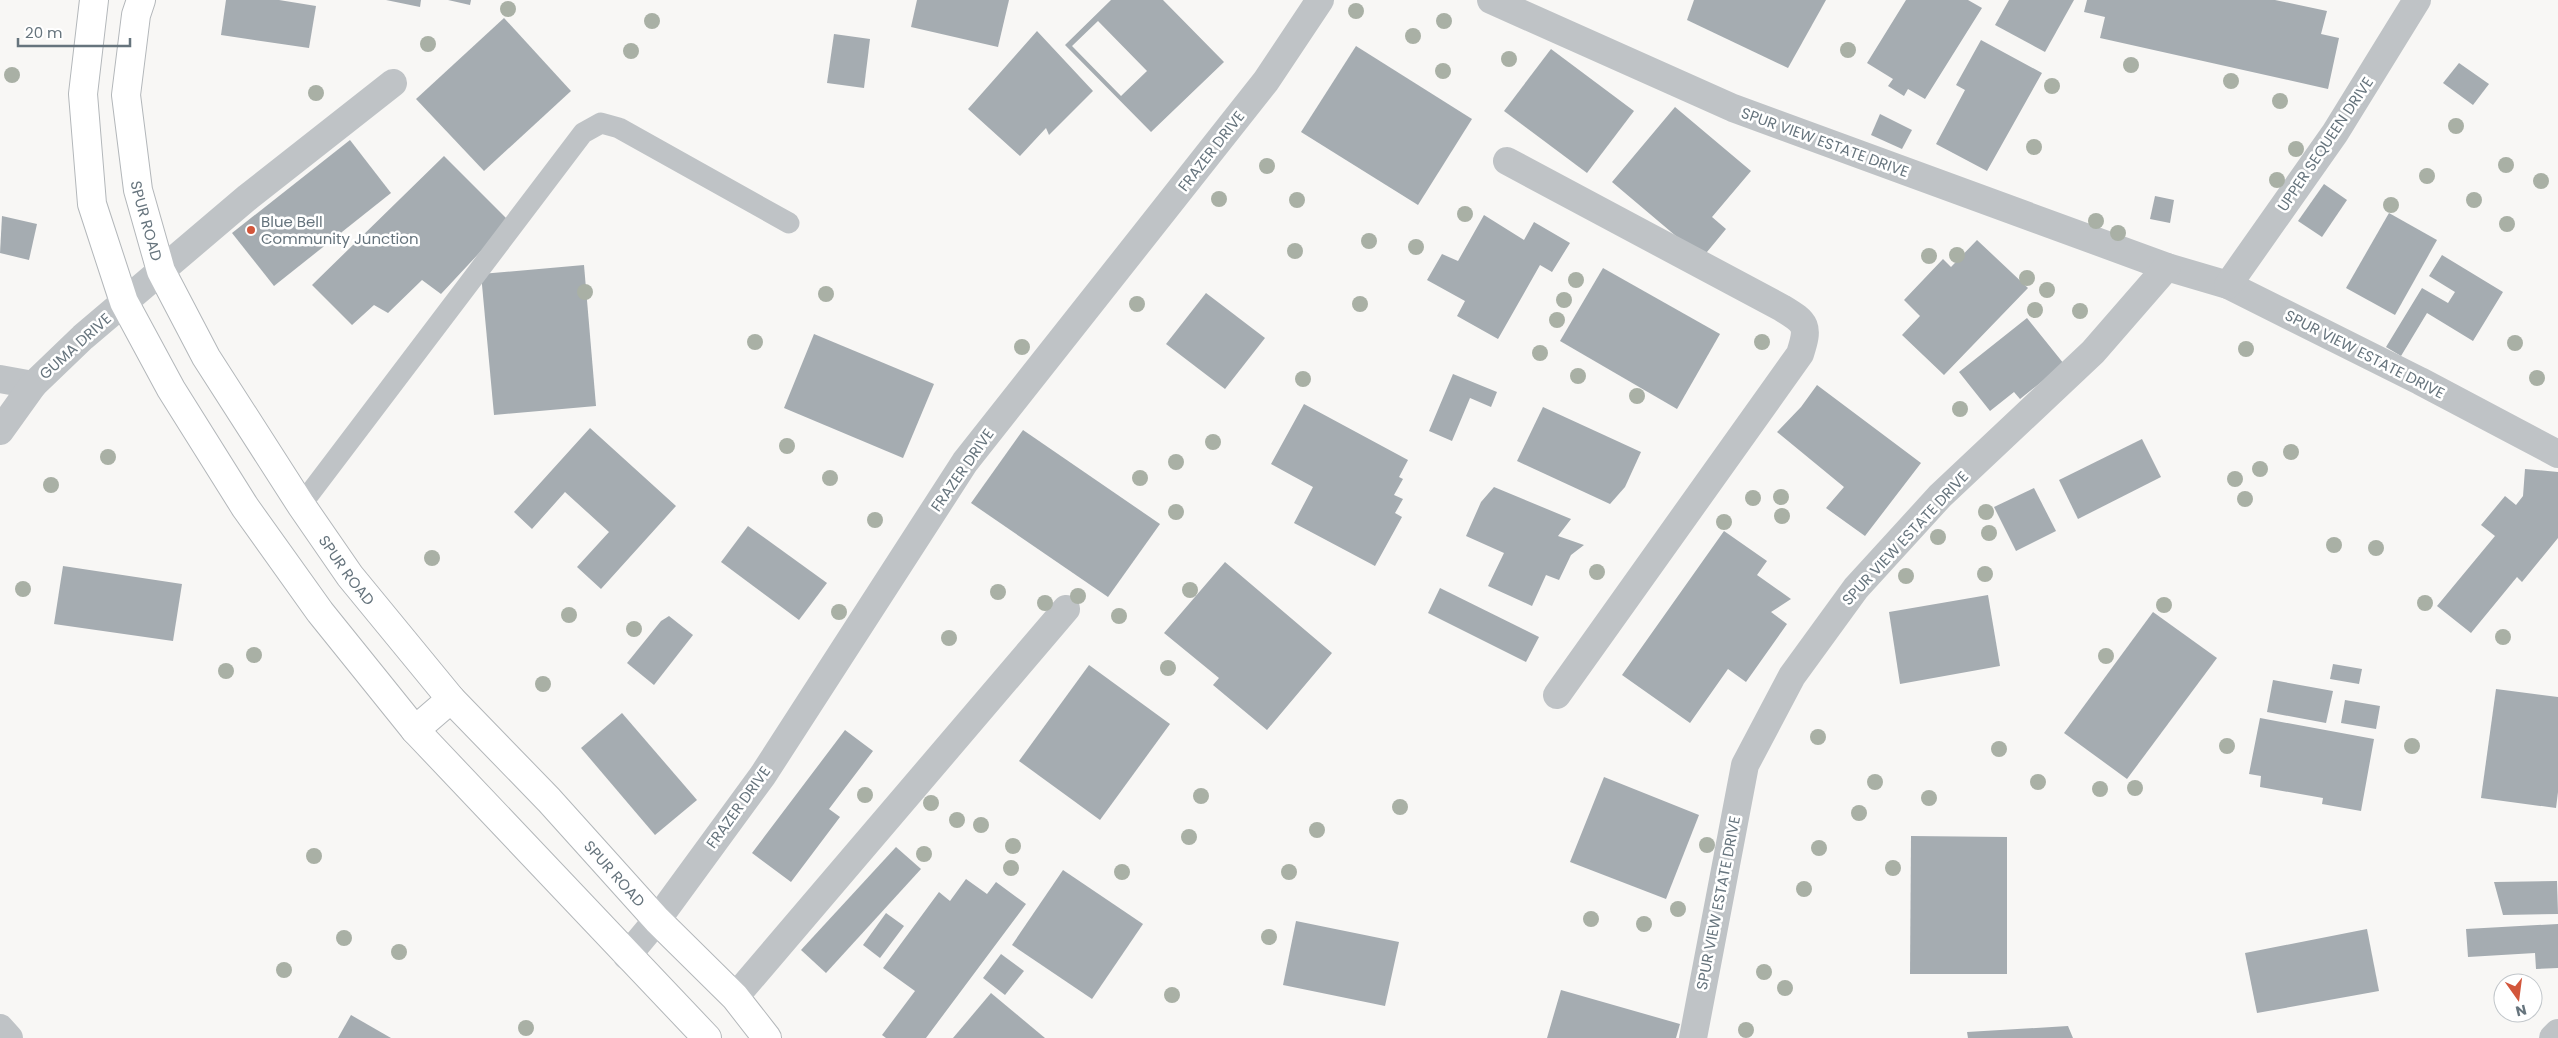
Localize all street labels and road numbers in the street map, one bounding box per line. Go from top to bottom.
street label: UPPER SEQUEEN DRIVE [2272,73,2378,215]
street label: SPUR VIEW ESTATE DRIVE [1738,102,1912,182]
street label: FRAZER DRIVE [1173,106,1249,196]
street label: SPUR ROAD [126,179,168,263]
street label: SPUR VIEW ESTATE DRIVE [2282,305,2448,403]
street label: GUMA DRIVE [35,308,115,384]
street label: FRAZER DRIVE [926,424,998,516]
street label: SPUR VIEW ESTATE DRIVE [1837,466,1973,610]
street label: SPUR ROAD [314,531,380,609]
street label: FRAZER DRIVE [701,762,775,852]
street label: SPUR VIEW ESTATE DRIVE [1691,814,1745,992]
street label: SPUR ROAD [580,836,650,911]

